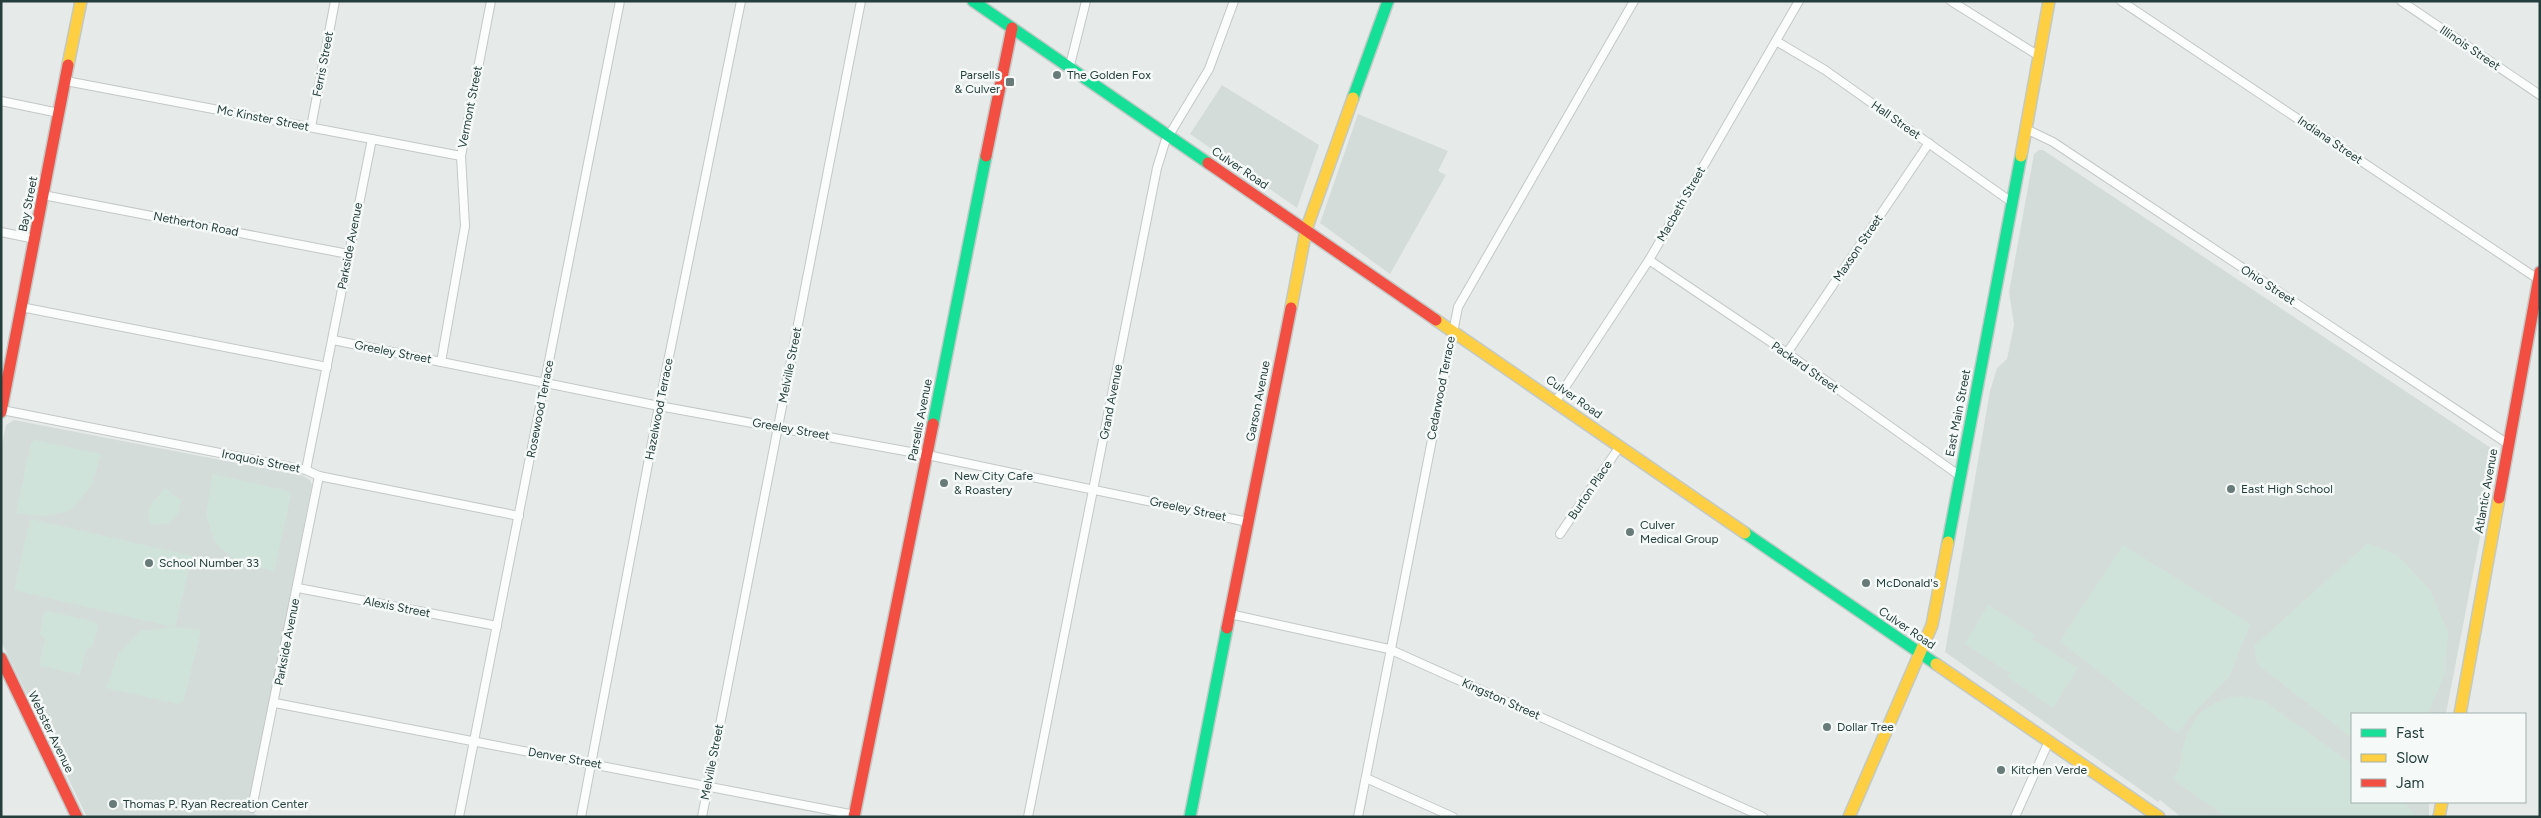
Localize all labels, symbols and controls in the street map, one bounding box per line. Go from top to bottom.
street label: Illinois Street [2437,23,2503,74]
street label: Ferris Street [310,30,336,98]
street label: Vermont Street [455,64,485,149]
place label: Parsells & Culver [955,68,1000,96]
place label: The Golden Fox [1067,68,1151,82]
marker: The Golden Fox [1051,69,1063,81]
marker: Parsells & Culver [1004,76,1016,88]
street label: Hall Street [1869,98,1924,142]
street label: Mc Kinster Street [216,102,311,134]
street label: Indiana Street [2295,113,2365,167]
street label: Culver Road [1209,144,1271,192]
street label: Macbeth Street [1654,164,1708,244]
street label: Bay Street [16,175,40,233]
street label: Parkside Avenue [335,201,365,291]
street label: Netherton Road [152,209,240,239]
street label: Maxson Street [1830,211,1886,284]
street label: Ohio Street [2238,262,2298,308]
street label: Melville Street [776,326,804,404]
street label: Cedarwood Terrace [1424,335,1458,441]
street label: Greeley Street [353,338,433,366]
street label: Packard Street [1769,339,1842,396]
street label: Hazelwood Terrace [642,357,676,461]
street label: Rosewood Terrace [524,358,556,459]
street label: Garson Avenue [1243,359,1273,443]
street label: Grand Avenue [1097,363,1125,441]
street label: East Main Street [1943,368,1973,458]
street label: Culver Road [1543,373,1605,421]
street label: Parsells Avenue [905,377,935,462]
street label: Greeley Street [751,415,831,443]
street label: Iroquois Street [220,447,302,476]
street label: Atlantic Avenue [2472,447,2500,534]
street label: Burton Place [1565,458,1615,522]
place label: New City Cafe & Roastery [954,469,1033,497]
marker: New City Cafe & Roastery [938,477,950,489]
place label: East High School [2241,482,2333,496]
marker: East High School [2225,483,2237,495]
street label: Greeley Street [1148,494,1228,524]
place label: Culver Medical Group [1640,518,1719,546]
marker: Culver Medical Group [1624,526,1636,538]
place label: School Number 33 [159,556,259,570]
marker: School Number 33 [143,557,155,569]
place label: McDonald's [1876,576,1939,590]
marker: McDonald's [1860,577,1872,589]
street label: Alexis Street [362,594,432,620]
street label: Parkside Avenue [272,597,302,687]
street label: Culver Road [1876,604,1938,652]
street label: Kingston Street [1460,675,1543,723]
street label: Webster Avenue [25,689,77,775]
legend [2351,713,2526,803]
place label: Dollar Tree [1837,720,1894,734]
marker: Dollar Tree [1821,721,1833,733]
street label: Melville Street [698,723,726,801]
text: Fast [2396,724,2425,742]
street label: Denver Street [527,745,603,771]
text: Slow [2396,749,2429,767]
place label: Kitchen Verde [2011,763,2087,777]
marker: Kitchen Verde [1995,764,2007,776]
text: Jam [2396,774,2424,792]
place label: Thomas P. Ryan Recreation Center [123,797,308,811]
marker: Thomas P. Ryan Recreation Center [107,798,119,810]

